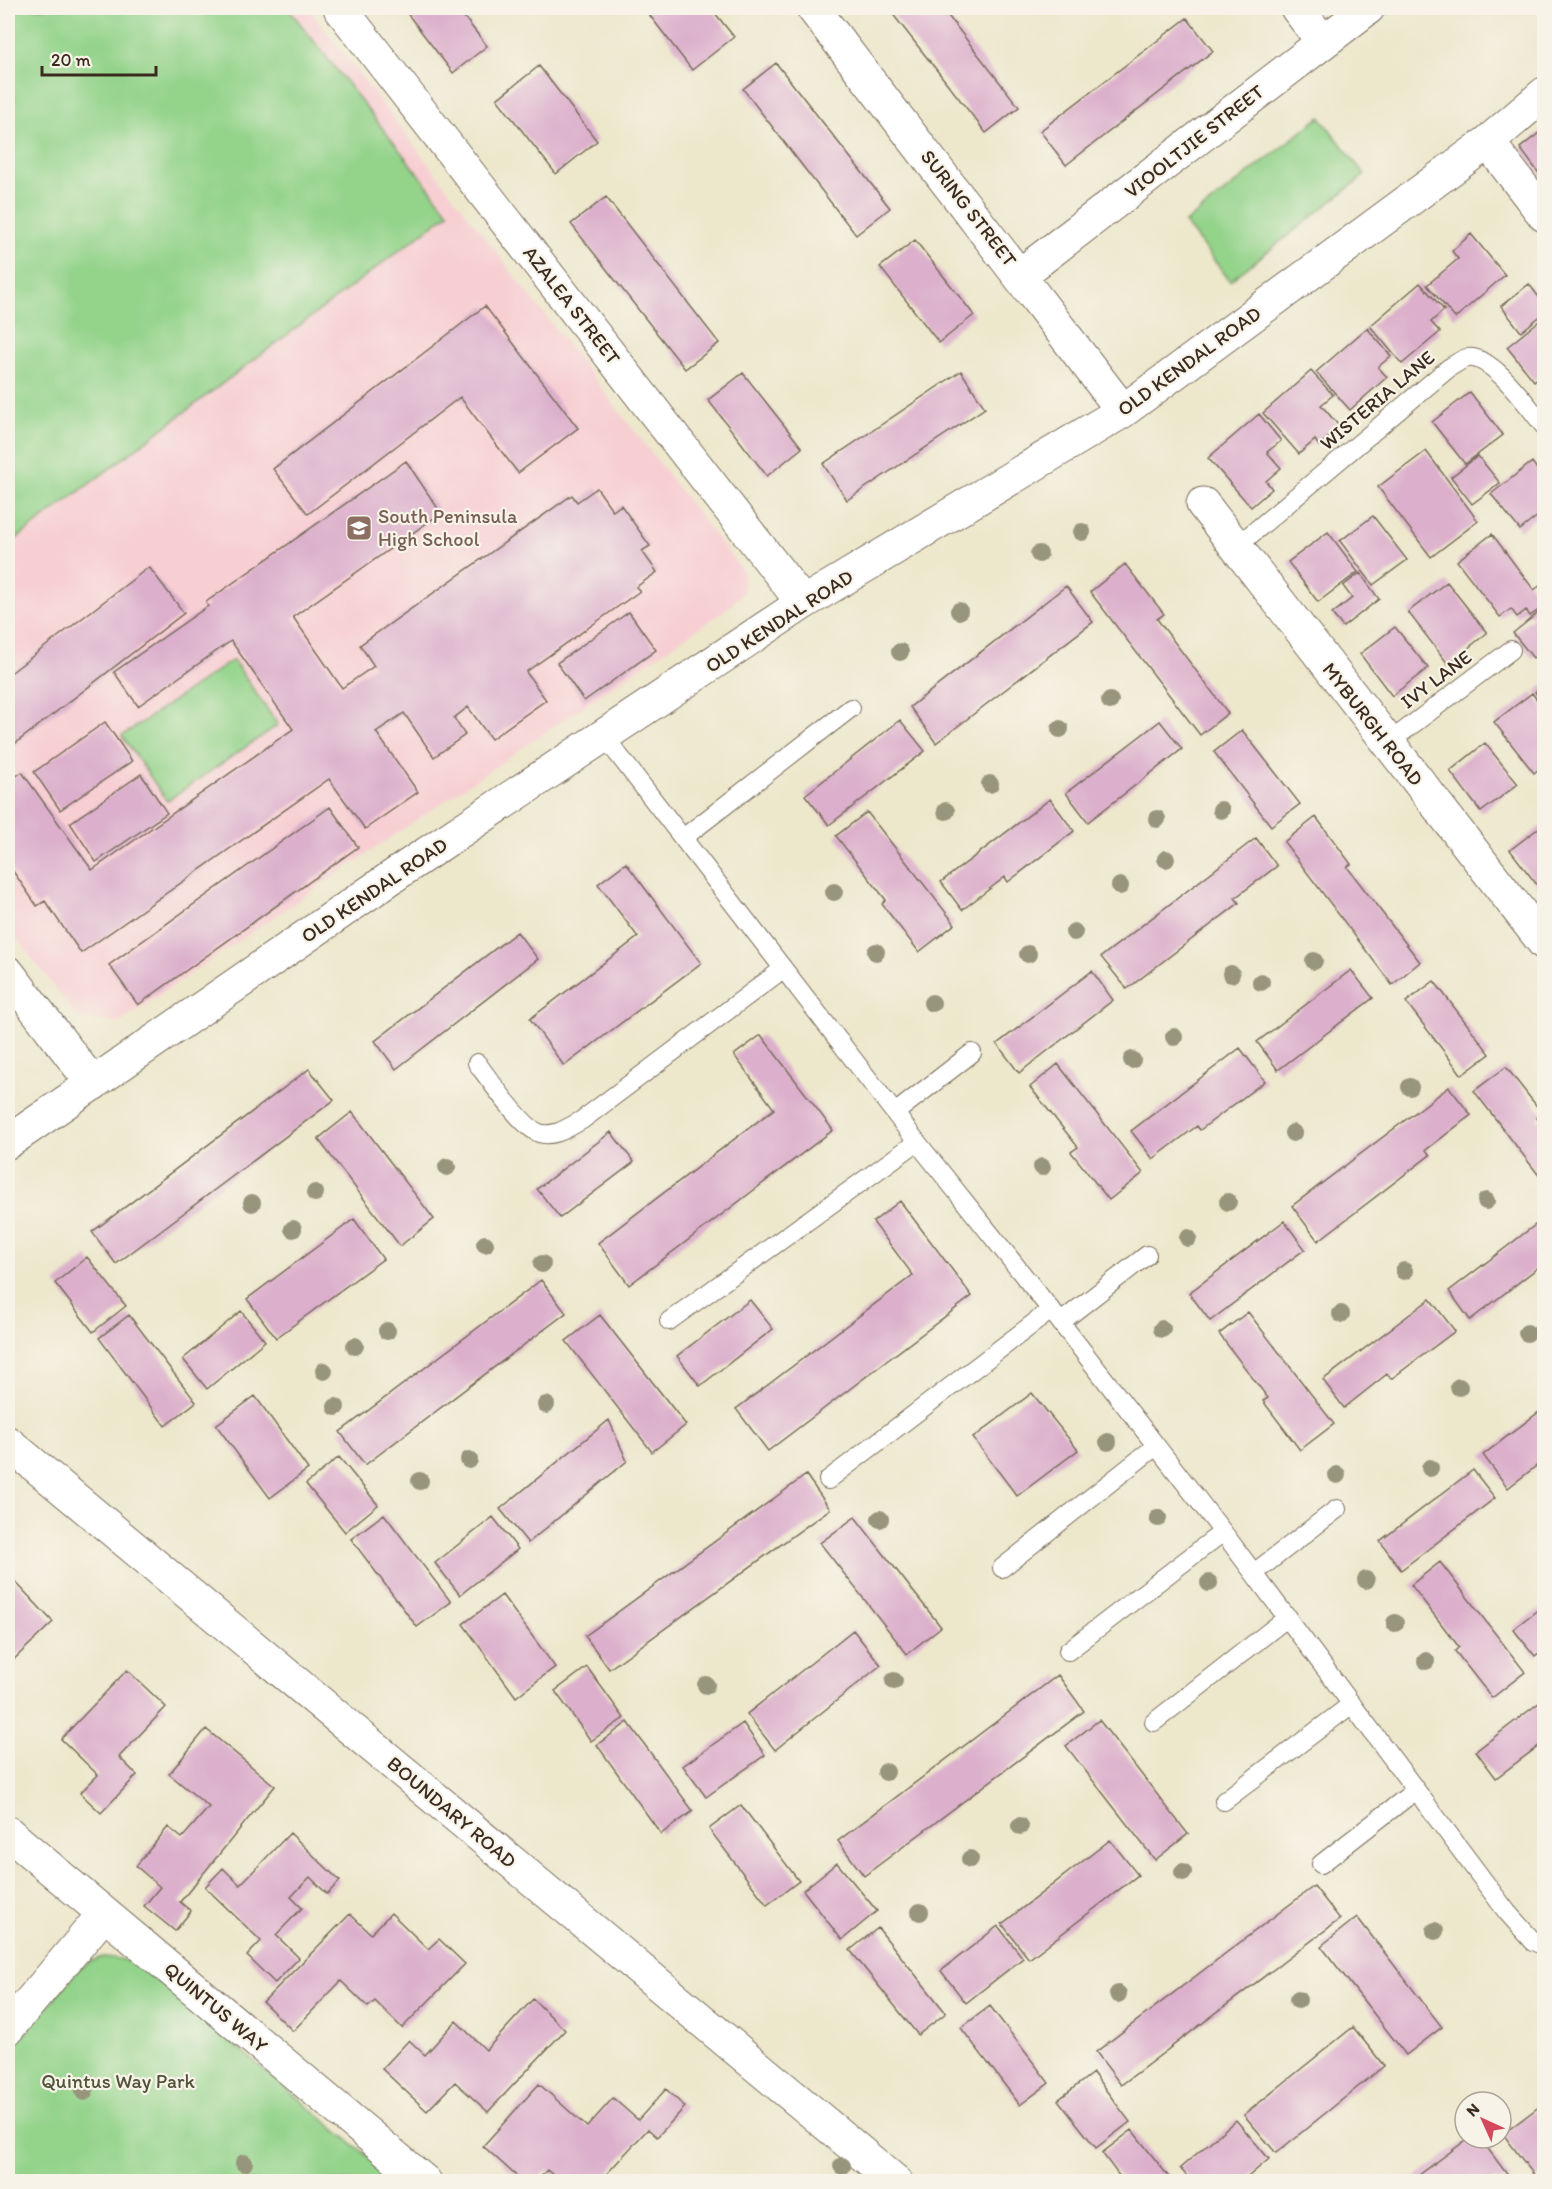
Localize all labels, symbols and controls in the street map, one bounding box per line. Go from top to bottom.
scale bar [42,39,156,77]
text: 20 m [51,49,91,71]
street label: VIOOLTJIE STREET [1120,79,1268,203]
street label: SURING STREET [916,145,1022,271]
street label: AZALEA STREET [518,241,626,369]
street label: OLD KENDAL ROAD [1113,301,1265,421]
street label: WISTERIA LANE [1315,345,1439,455]
place label: South Peninsula High School [378,504,518,551]
school or university icon: South Peninsula High School [344,513,374,543]
street label: OLD KENDAL ROAD [701,564,857,678]
street label: IVY LANE [1396,645,1476,713]
street label: MYBURGH ROAD [1317,658,1429,790]
street label: OLD KENDAL ROAD [296,832,452,948]
street label: BOUNDARY ROAD [383,1751,521,1873]
street label: QUINTUS WAY [159,1957,273,2058]
park label: Quintus Way Park [41,2069,196,2093]
north arrow [1453,2090,1513,2150]
text: N [1462,2099,1483,2120]

